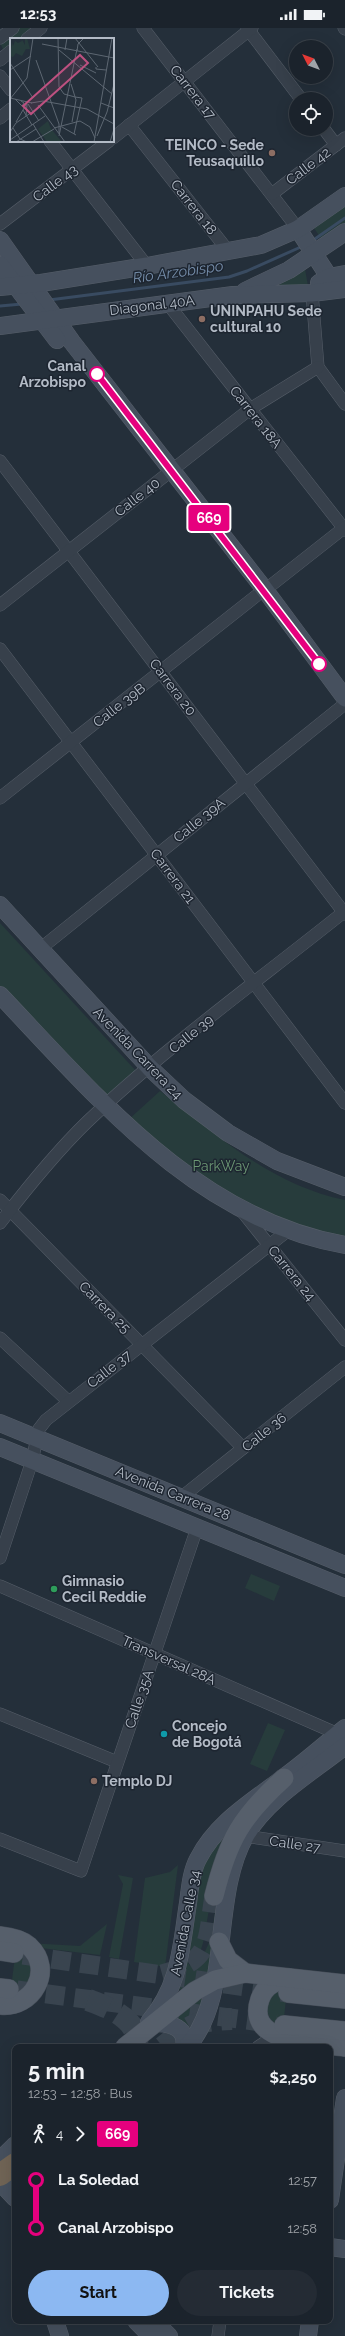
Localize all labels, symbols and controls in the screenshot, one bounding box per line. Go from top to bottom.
text: 12:53 [20,5,56,23]
inset map [10,38,114,142]
north arrow [289,40,333,84]
map controls [289,40,333,136]
street label: Carrera 17 [167,62,219,123]
button: locate [289,92,333,136]
place label: TEINCO - Sede Teusaquillo [165,137,265,169]
street label: Calle 42 [283,144,333,188]
marker: TEINCO - Sede Teusaquillo [267,148,277,158]
street label: Calle 43 [30,161,80,205]
street label: Carrera 18 [168,176,220,238]
water label: Río Arzobispo [131,257,225,287]
street label: Diagonal 40A [108,292,196,318]
place label: UNINPAHU Sede cultural 10 [210,303,323,335]
marker: UNINPAHU Sede cultural 10 [197,314,207,324]
place label: Canal Arzobispo [19,358,87,390]
marker: Canal Arzobispo [89,366,105,382]
street label: Carrera 18A [227,383,286,452]
street label: Calle 40 [111,474,163,520]
line badge: 669 [186,505,232,531]
text: 669 [196,510,222,526]
street label: Carrera 20 [146,655,200,719]
unlabelled marker [311,656,327,672]
street label: Calle 39B [90,680,148,730]
street label: Calle 39A [170,794,228,846]
street label: Carrera 21 [147,845,199,907]
street label: Avenida Carrera 24 [90,1004,186,1103]
street label: Calle 39 [166,1011,216,1057]
park label: ParkWay [192,1158,250,1174]
street label: Carrera 24 [265,1242,319,1304]
street label: Carrera 25 [76,1278,134,1336]
street label: Calle 37 [84,1347,135,1391]
street label: Calle 36 [239,1409,289,1455]
street label: Avenida Carrera 28 [113,1463,233,1523]
place label: Gimnasio Cecil Reddie [62,1573,147,1605]
marker: Gimnasio Cecil Reddie [49,1584,59,1594]
street label: Transversal 28A [120,1632,219,1688]
street label: Calle 35A [121,1667,157,1731]
place label: Concejo de Bogotá [172,1718,241,1750]
marker: Concejo de Bogotá [159,1729,169,1739]
place label: Templo DJ [102,1773,173,1789]
marker: Templo DJ [89,1776,99,1786]
street label: Calle 27 [268,1832,322,1856]
street label: Avenida Calle 34 [167,1868,203,1977]
text: 5 min [28,2058,85,2084]
text: $2,250 [270,2069,317,2087]
text: 12:53 – 12:58 · Bus [28,2086,132,2101]
icon: walk [28,2123,50,2145]
icon: forward [69,2123,91,2145]
text: 669 [105,2126,130,2142]
text: 4 [56,2127,63,2142]
text: La Soledad [58,2171,139,2189]
text: 12:57 [288,2173,317,2188]
text: Canal Arzobispo [58,2219,174,2237]
text: 12:58 [287,2221,317,2236]
button: Start [28,2270,169,2316]
button: Tickets [177,2270,317,2316]

